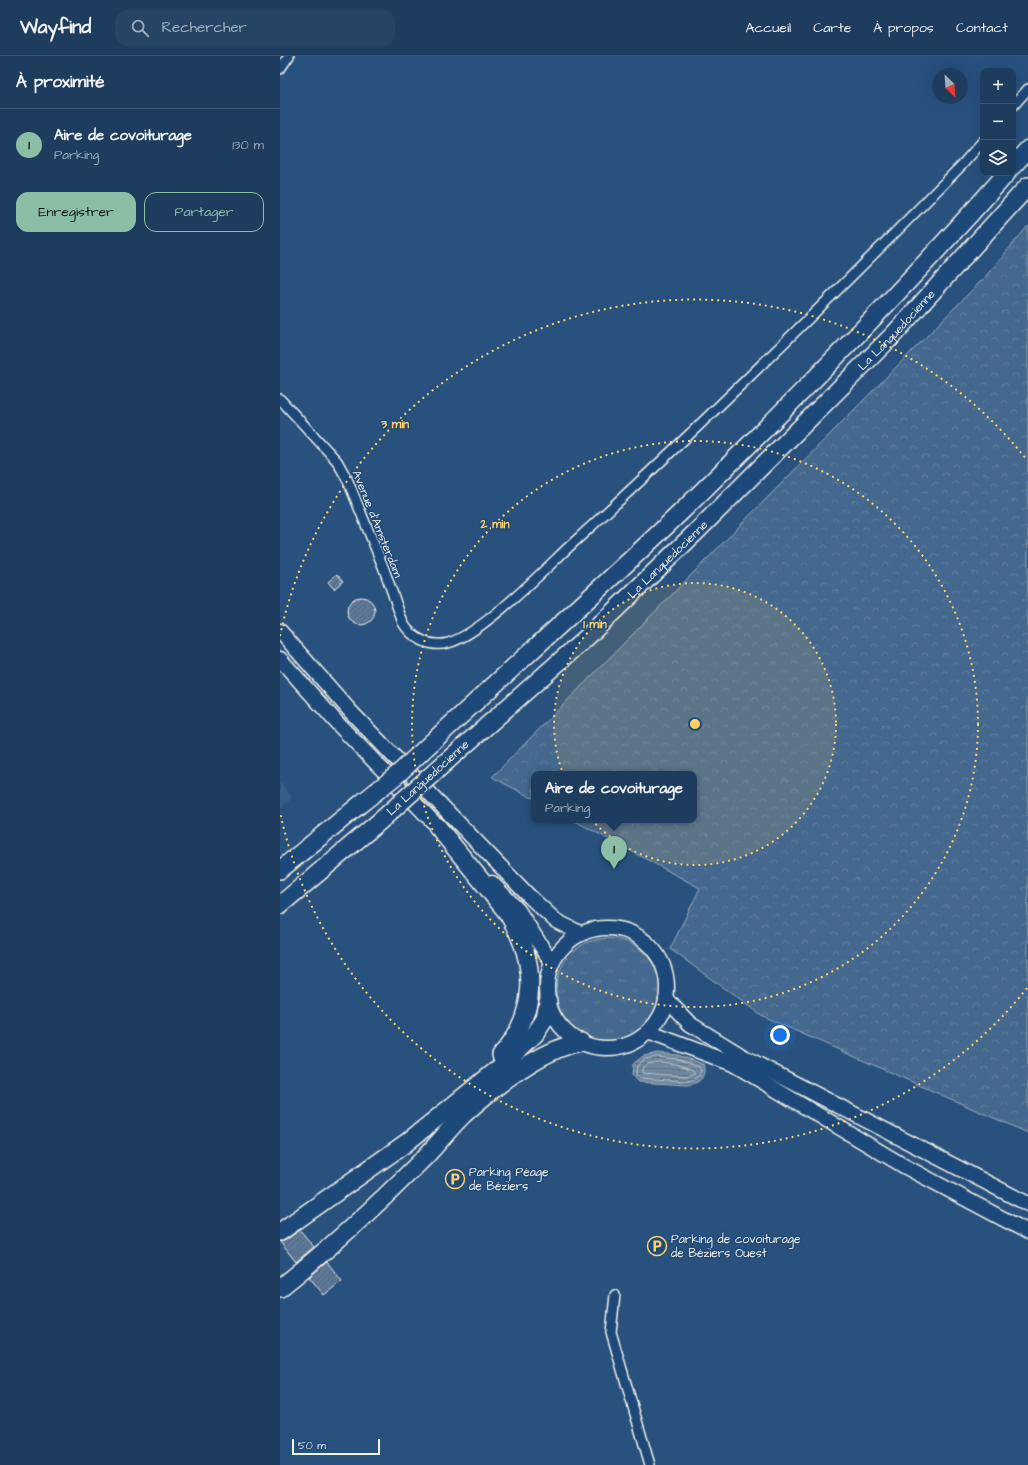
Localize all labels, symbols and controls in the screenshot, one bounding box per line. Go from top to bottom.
search box [115,10,395,46]
text: Wayfind [20,14,91,41]
icon: search [129,17,151,39]
text: Rechercher [161,17,247,38]
text: Accueil [746,18,791,38]
text: Carte [813,18,851,38]
text: À propos [873,18,934,38]
text: Contact [956,18,1008,38]
north arrow [932,68,968,104]
map controls [980,68,1016,176]
button: + [980,68,1016,104]
text: À proximité [16,70,105,94]
button: − [980,104,1016,140]
text: Aire de covoiturage [54,125,192,146]
text: 1 [28,136,30,154]
text: 130 m [232,136,264,154]
button: layers [980,140,1016,176]
text: Parking [54,146,99,164]
button: Enregistrer [16,192,136,232]
button: Partager [144,192,264,232]
street label: La Languedocienne [854,285,939,374]
text: 3 min [380,416,409,433]
street label: Avenue d'Amsterdam [348,468,407,581]
text: 2 min [480,516,509,533]
street label: La Languedocienne [624,516,712,602]
text: 1 min [583,616,607,633]
centre of rings [688,717,702,731]
street label: La Languedocienne [383,736,474,820]
popup [531,771,697,823]
text: Aire de covoiturage [545,778,683,799]
text: Parking [545,799,590,817]
pin: 1 [601,836,627,869]
your location [770,1025,790,1045]
place label: Parking Péage de Béziers [469,1164,549,1195]
parking icon: Parking Péage de Béziers [444,1168,466,1190]
place label: Parking de covoiturage de Béziers Ouest [671,1231,801,1262]
parking icon: Parking de covoiturage de Béziers Ouest [646,1235,668,1257]
scale bar [292,1437,380,1456]
text: 50 m [298,1438,326,1453]

